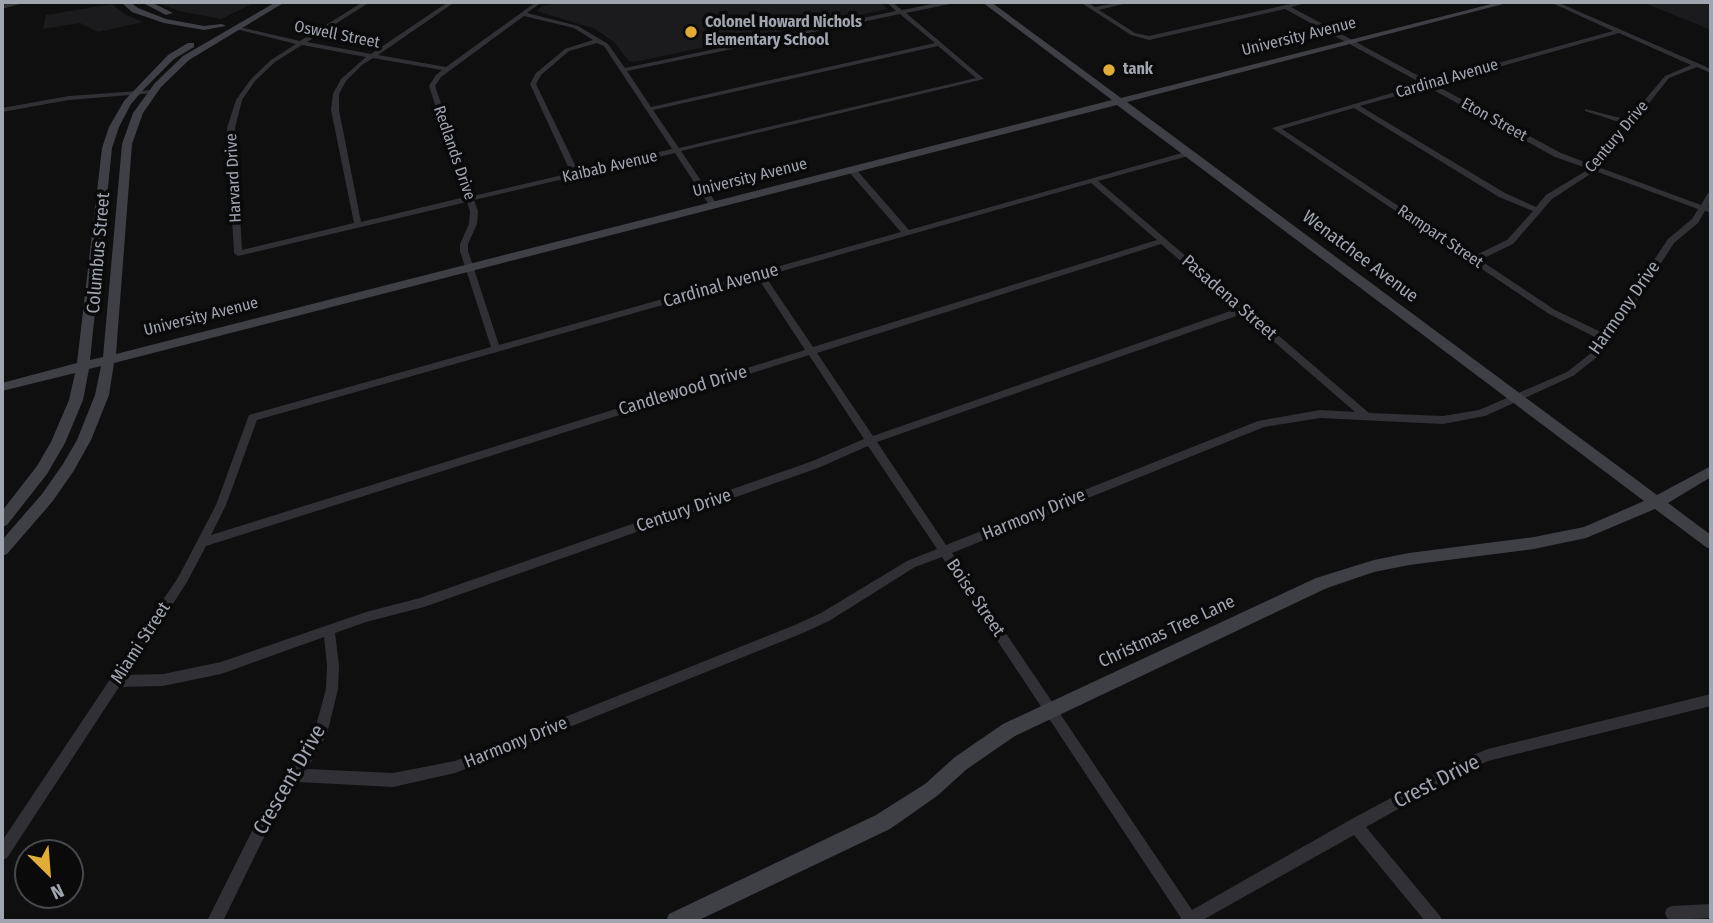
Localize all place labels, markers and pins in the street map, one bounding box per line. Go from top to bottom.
place label: Colonel Howard Nichols Elementary School [705,13,862,51]
marker: Colonel Howard Nichols Elementary School [683,24,699,40]
place label: tank [1123,60,1153,80]
marker: tank [1101,62,1117,78]

